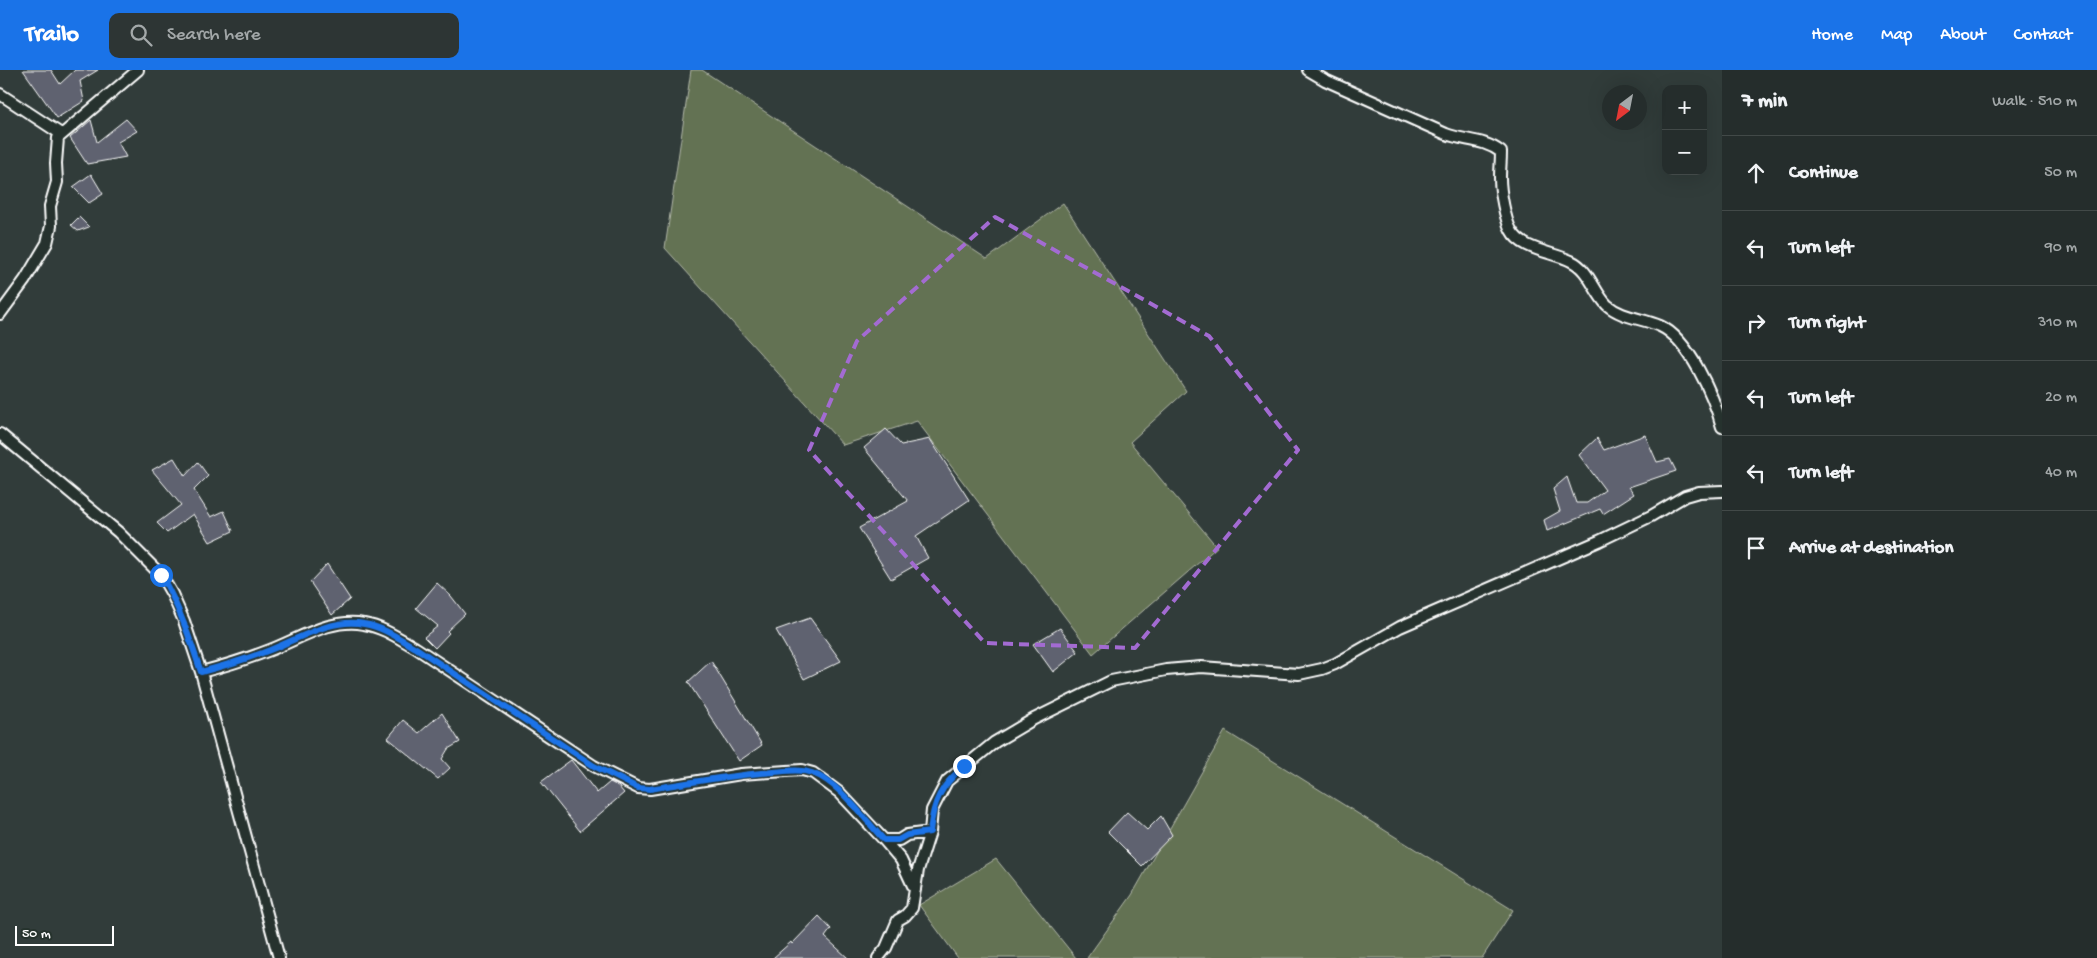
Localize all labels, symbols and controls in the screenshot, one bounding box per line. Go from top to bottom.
search box [109,13,459,58]
text: Trailo [25,21,79,50]
icon: search [127,21,155,49]
text: Search here [167,24,261,47]
text: Home [1811,25,1853,46]
text: Map [1881,25,1912,46]
text: About [1940,25,1986,46]
text: Contact [2014,25,2072,46]
north arrow [1602,85,1647,130]
map controls [1662,85,1707,175]
button: + [1662,85,1707,130]
text: 7 min [1742,90,1787,115]
text: Walk · 510 m [1992,93,2077,112]
button: − [1662,130,1707,175]
icon: ahead [1742,159,1770,187]
text: Continue [1789,162,1858,185]
text: 50 m [2044,164,2077,183]
icon: left [1742,234,1770,262]
text: Turn left [1789,237,1853,260]
text: 90 m [2045,239,2077,258]
icon: right [1742,309,1770,337]
text: Turn right [1789,312,1865,335]
text: 310 m [2038,314,2077,333]
icon: left [1742,384,1770,412]
text: Turn left [1789,387,1853,410]
text: 20 m [2045,389,2077,408]
icon: left [1742,459,1770,487]
text: Turn left [1789,462,1853,485]
text: 40 m [2045,464,2077,483]
icon: arrive [1742,534,1770,562]
text: Arrive at destination [1789,537,1953,560]
route start [150,564,173,587]
route end [953,755,976,778]
scale bar [15,923,114,946]
text: 50 m [22,926,51,943]

